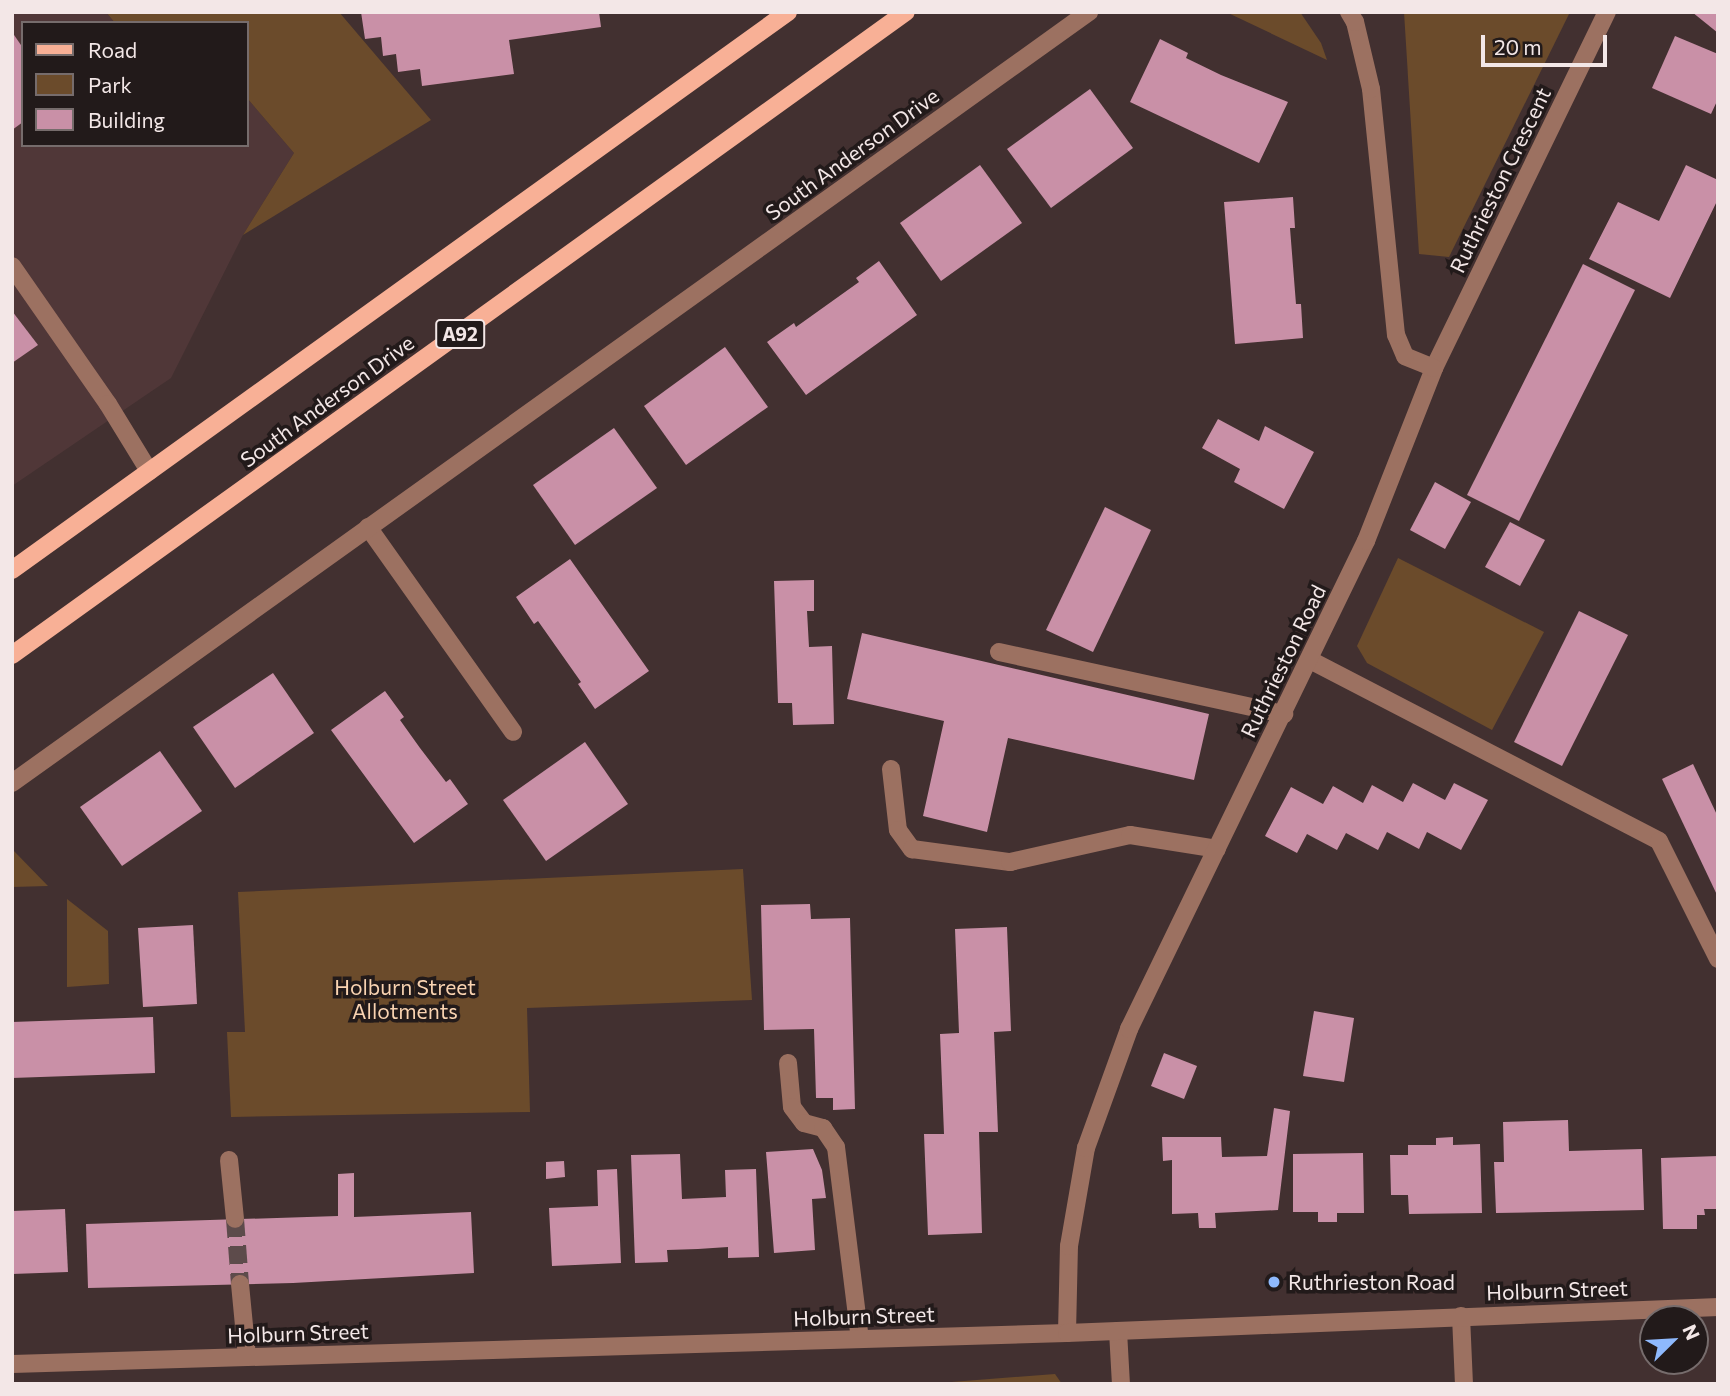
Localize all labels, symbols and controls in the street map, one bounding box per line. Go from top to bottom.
legend [21,21,248,147]
scale bar [1485,21,1611,65]
text: 20 m [1494,34,1542,59]
text: Road [88,37,137,62]
text: Park [88,72,132,97]
street label: South Anderson Drive [760,83,944,225]
street label: Ruthrieston Crescent [1444,83,1556,277]
text: Building [88,107,165,132]
road number: A92 [434,318,486,350]
street label: South Anderson Drive [235,330,419,472]
street label: Ruthrieston Road [1235,581,1331,741]
park label: Holburn Street Allotments [334,974,476,1024]
place label: Ruthrieston Road [1288,1269,1455,1295]
marker: Ruthrieston Road [1266,1274,1282,1290]
street label: Holburn Street [1486,1275,1628,1305]
street label: Holburn Street [793,1301,935,1331]
north arrow [1639,1305,1709,1375]
street label: Holburn Street [227,1318,369,1348]
text: N [1678,1321,1705,1343]

